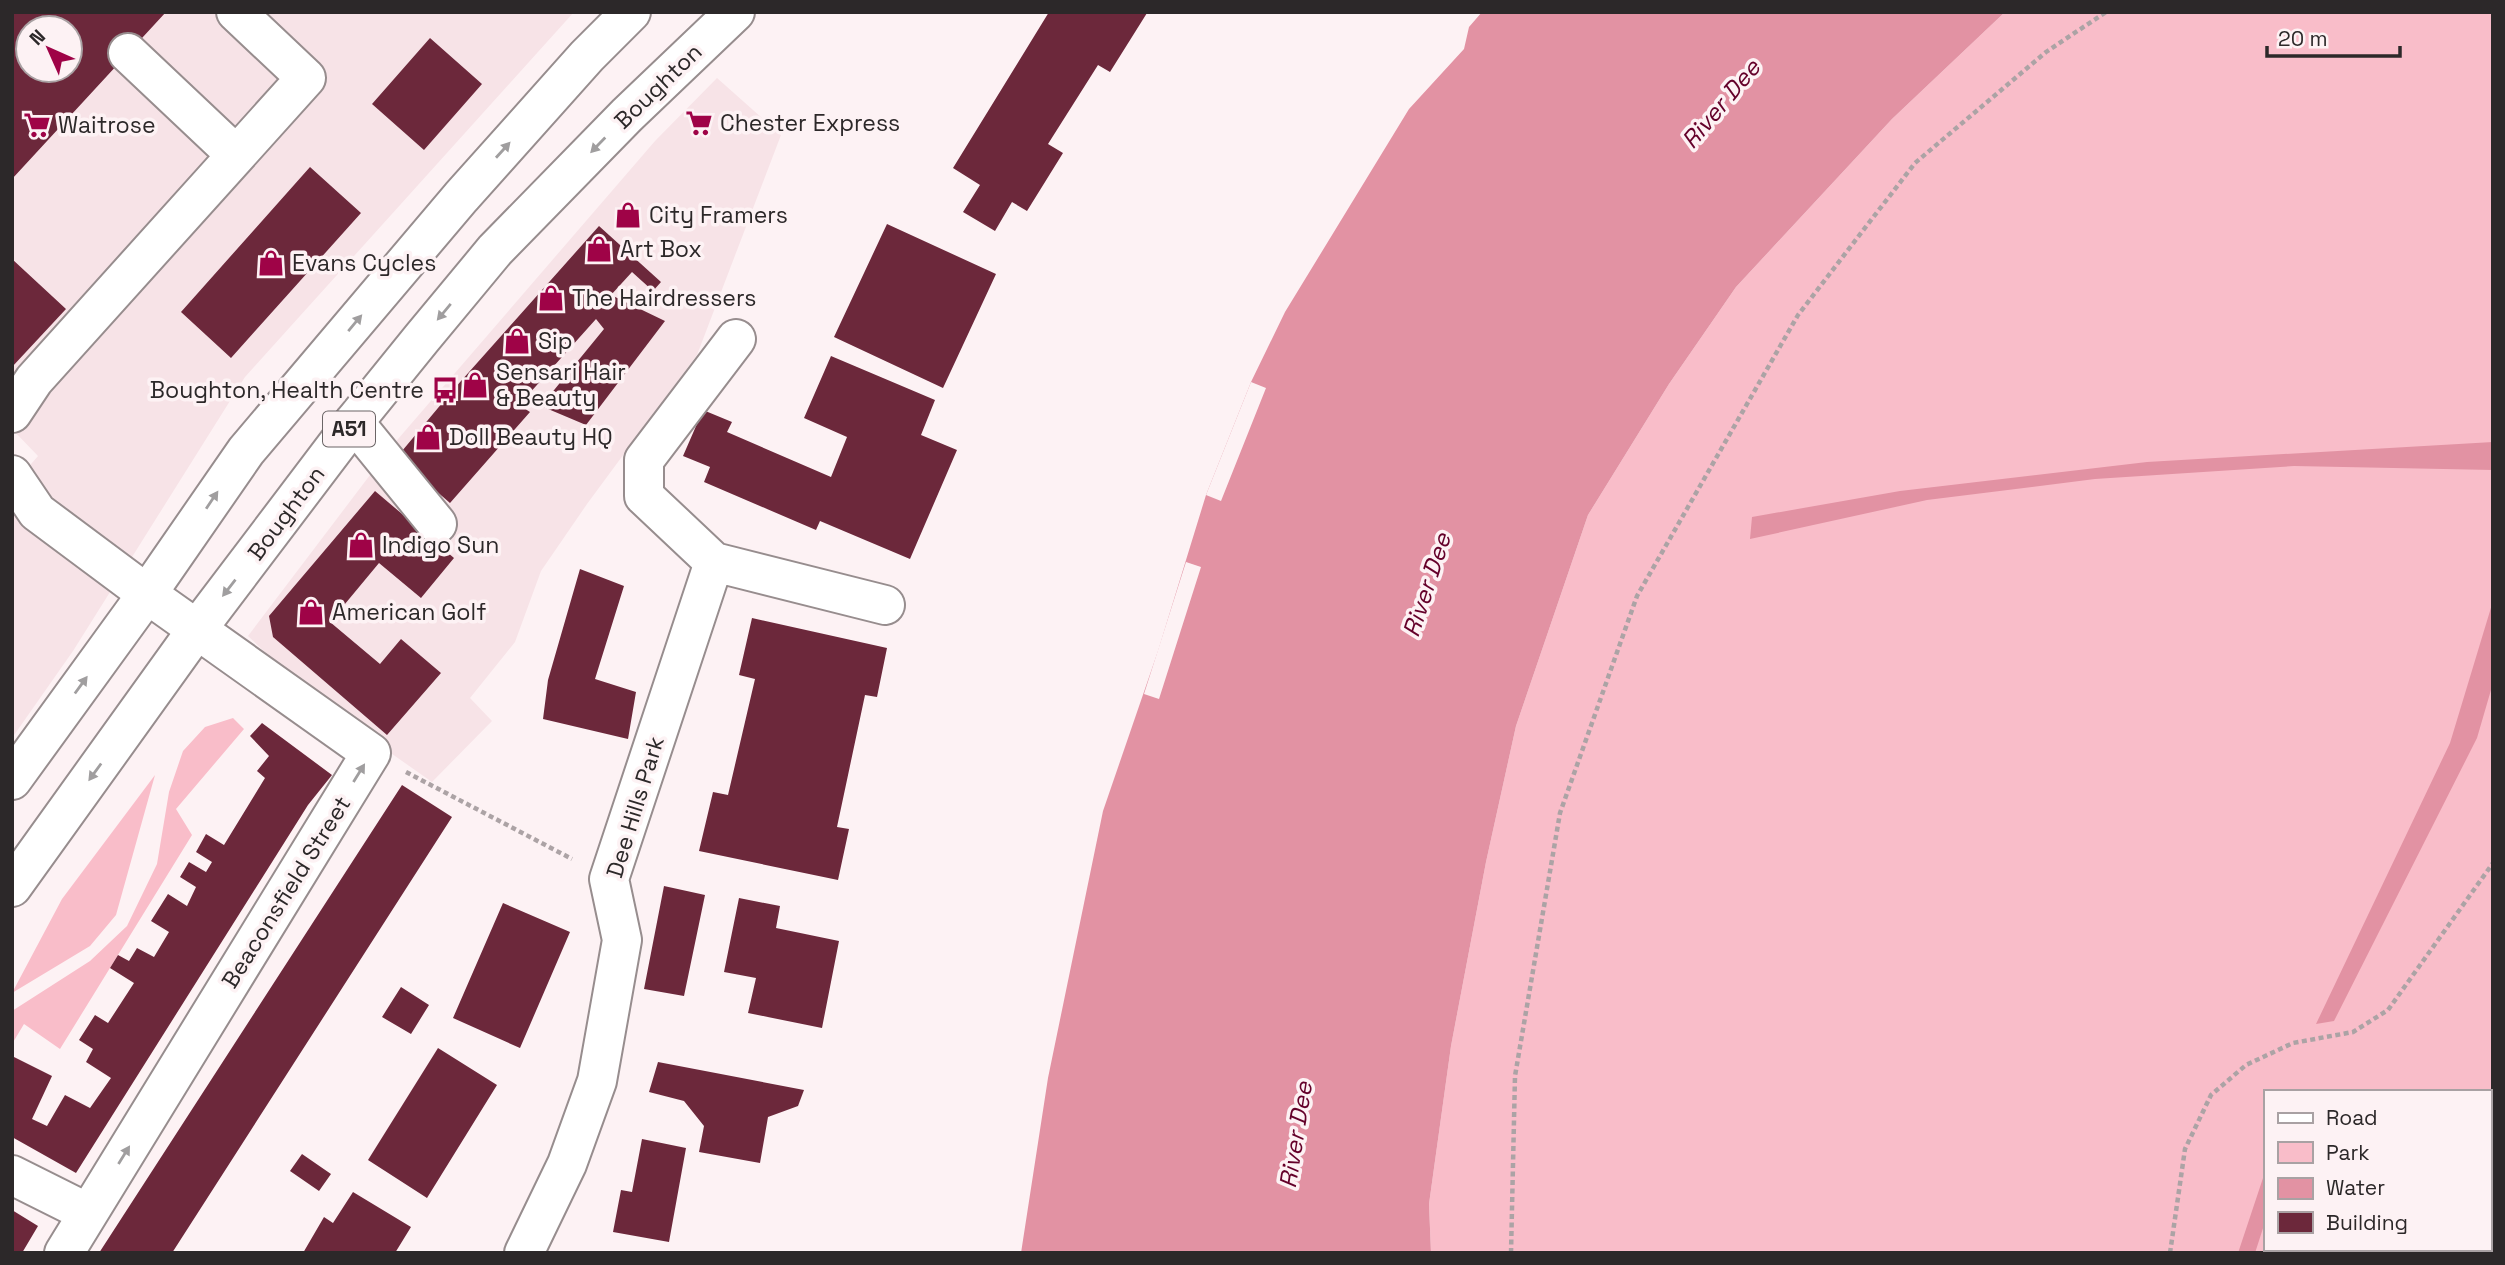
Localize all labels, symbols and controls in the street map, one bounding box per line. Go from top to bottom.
north arrow [14,14,84,84]
scale bar [2267,14,2400,58]
text: N [24,24,51,51]
text: 20 m [2278,25,2328,52]
street label: Boughton [608,37,708,135]
water label: River Dee [1674,52,1767,155]
supermarket icon: Chester Express [684,108,714,138]
place label: Chester Express [720,108,900,138]
supermarket icon: Waitrose [22,110,52,140]
place label: Waitrose [58,110,156,140]
one-way arrow [590,136,606,153]
one-way arrow [495,141,511,159]
shop icon: City Framers [613,200,643,230]
place label: City Framers [649,200,788,230]
shop icon: Art Box [584,234,614,264]
place label: Art Box [620,234,702,264]
shop icon: Evans Cycles [256,248,286,278]
place label: Evans Cycles [292,248,436,278]
shop icon: The Hairdressers [536,283,566,313]
place label: The Hairdressers [572,283,756,313]
one-way arrow [437,304,452,321]
one-way arrow [347,314,363,332]
shop icon: Sip [502,326,532,356]
place label: Sip [538,326,573,356]
place label: Sensari Hair & Beauty [496,357,626,413]
shop icon: Sensari Hair & Beauty [460,370,490,400]
place label: Boughton, Health Centre [150,375,424,405]
bus stop icon: Boughton, Health Centre [430,375,460,405]
road number: A51 [323,412,375,446]
shop icon: Doll Beauty HQ [413,422,443,452]
place label: Doll Beauty HQ [449,422,613,452]
street label: Boughton [241,460,331,566]
one-way arrow [205,490,218,509]
water label: River Dee [1395,528,1458,641]
shop icon: Indigo Sun [346,530,376,560]
place label: Indigo Sun [382,530,499,560]
one-way arrow [221,579,236,597]
shop icon: American Golf [296,597,326,627]
place label: American Golf [332,597,486,627]
one-way arrow [74,676,88,695]
street label: Dee Hills Park [599,733,671,881]
one-way arrow [88,763,102,781]
one-way arrow [353,764,365,783]
street label: Beaconsfield Street [215,790,357,994]
water label: River Dee [1272,1079,1319,1190]
legend [2264,1090,2491,1251]
text: Road [2326,1104,2378,1131]
text: Park [2326,1139,2370,1166]
one-way arrow [118,1145,130,1164]
text: Water [2326,1174,2385,1201]
text: Building [2326,1209,2408,1236]

